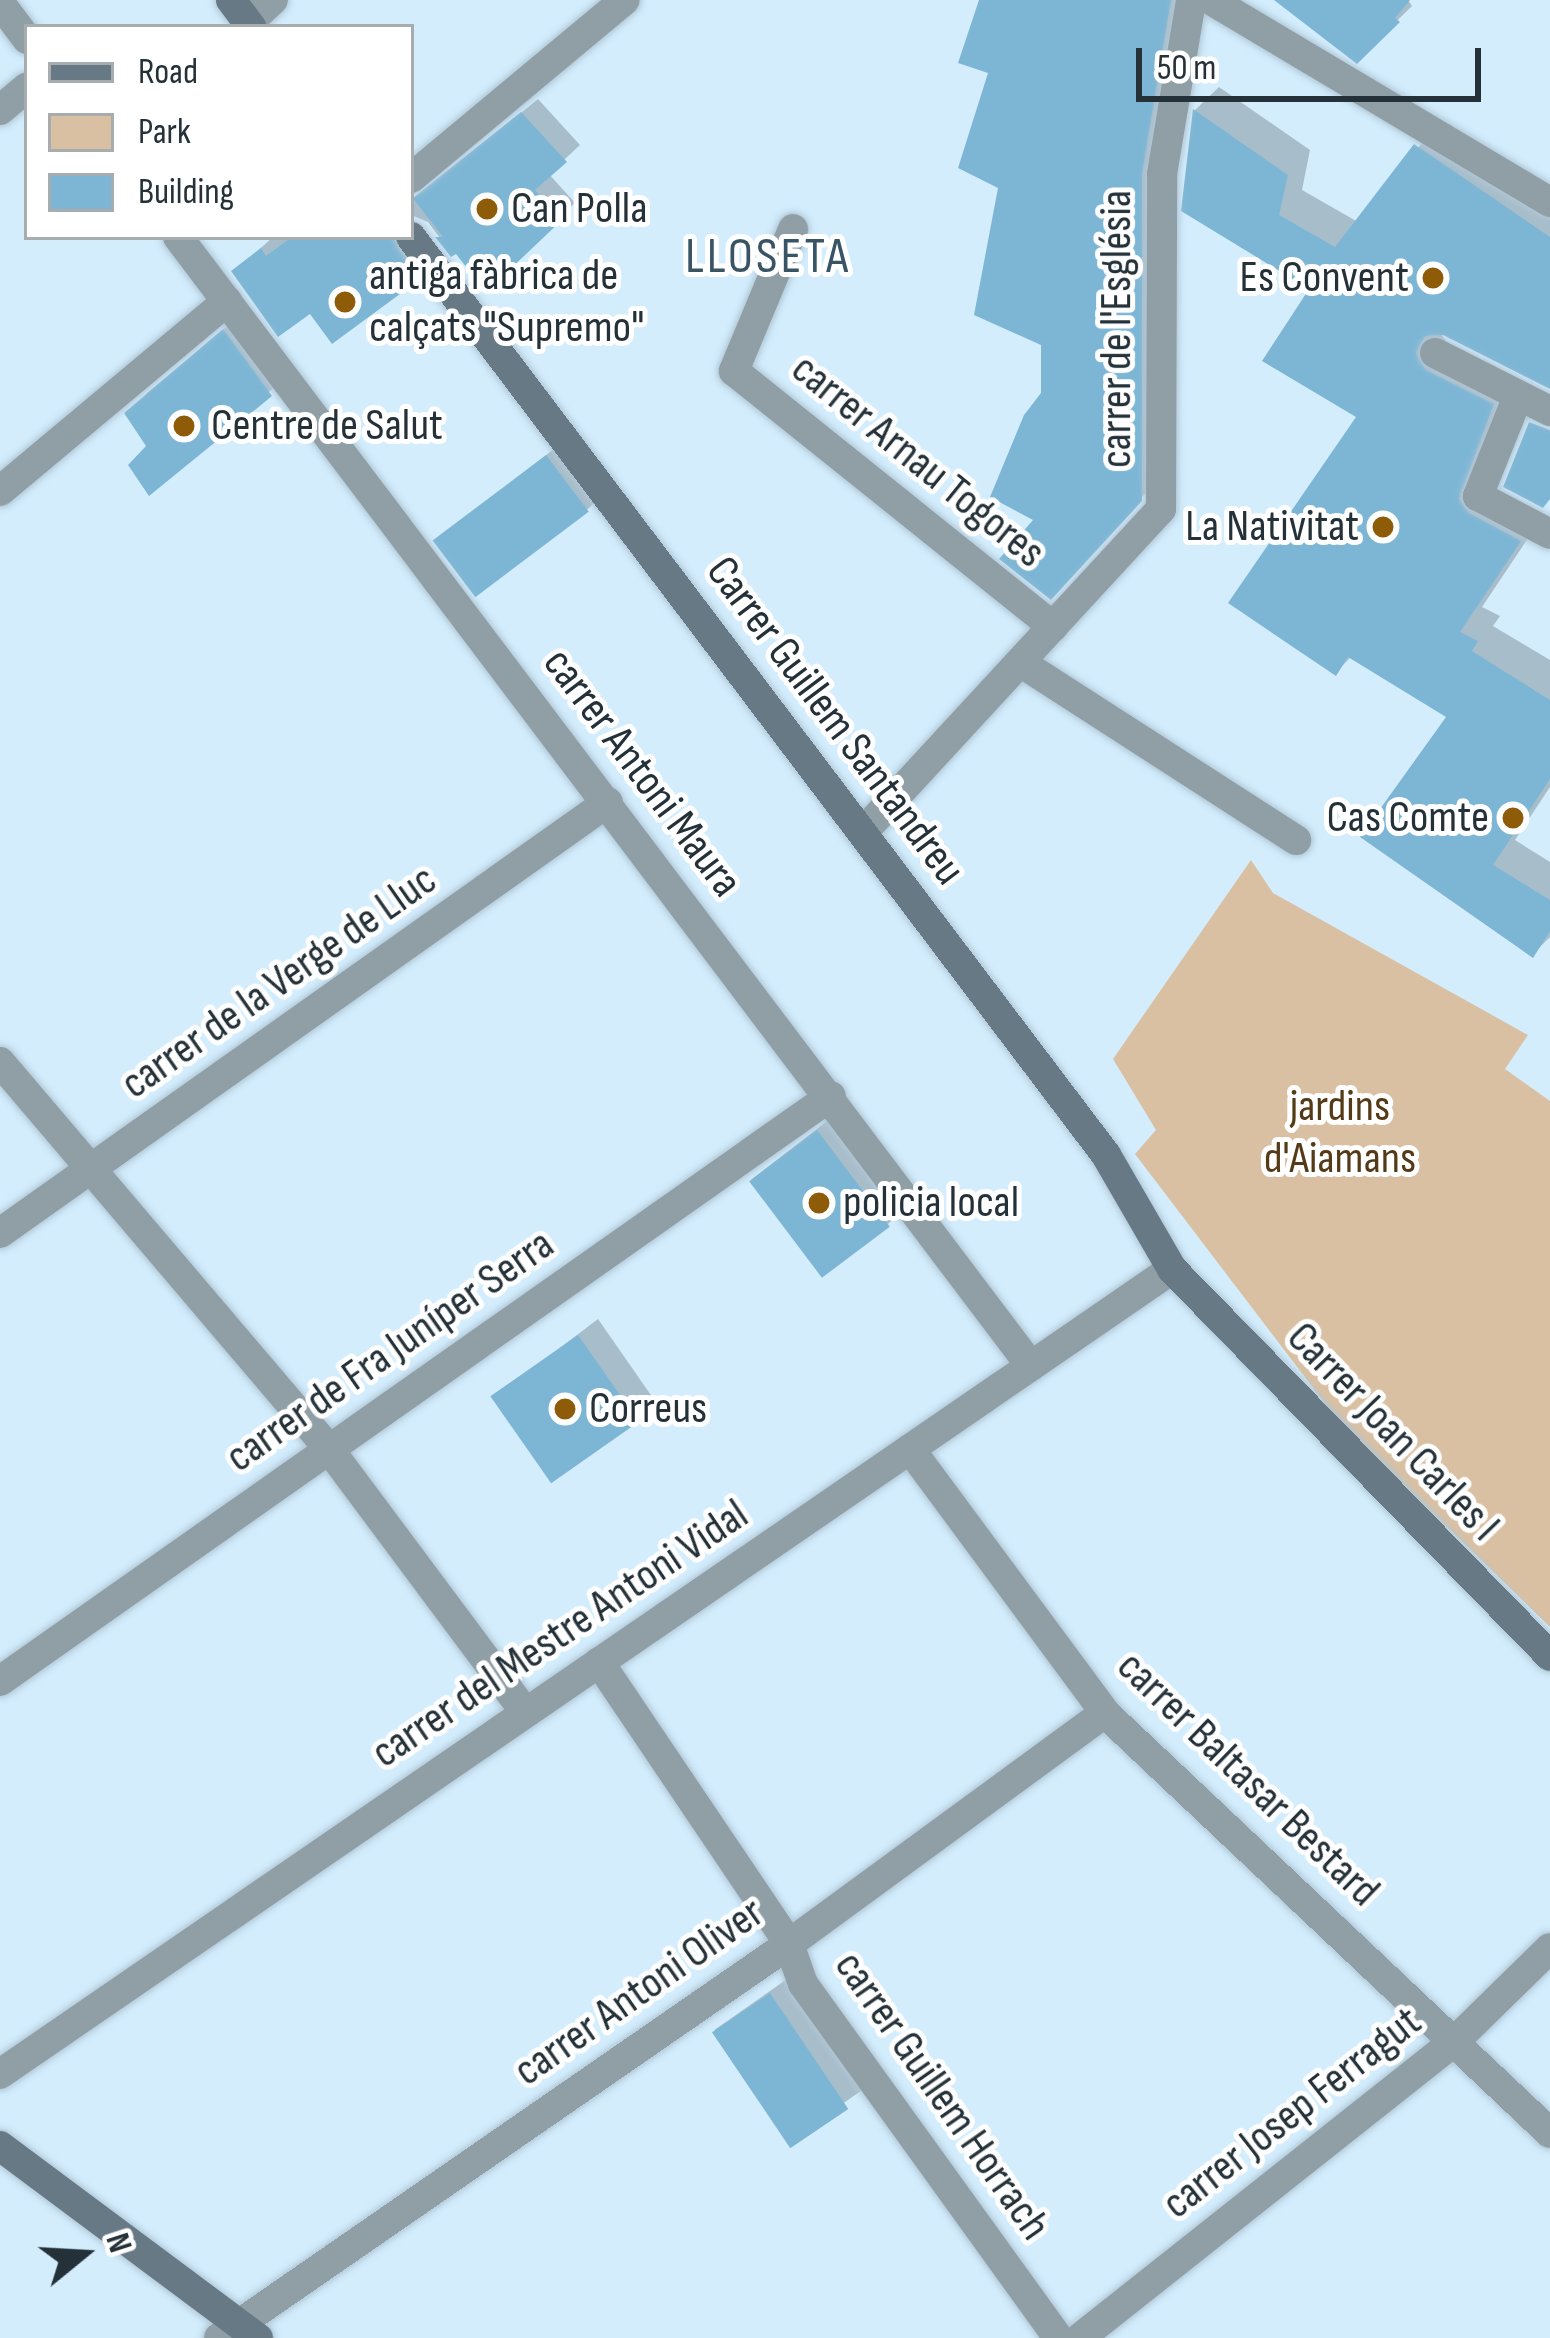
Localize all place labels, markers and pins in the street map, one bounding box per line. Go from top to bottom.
place label: Can Polla [511,182,648,236]
marker: Can Polla [474,196,500,222]
place label: antiga fàbrica de calçats "Supremo" [369,249,644,355]
place label: Es Convent [1239,251,1409,305]
marker: Es Convent [1420,265,1446,291]
marker: antiga fàbrica de calçats "Supremo" [332,289,358,315]
place label: Centre de Salut [211,399,443,453]
marker: Centre de Salut [168,410,200,442]
place label: La Nativitat [1185,500,1359,554]
marker: La Nativitat [1370,514,1396,540]
place label: Cas Comte [1327,791,1489,845]
marker: Cas Comte [1500,805,1526,831]
place label: policia local [843,1176,1019,1230]
marker: policia local [806,1190,832,1216]
place label: Correus [589,1382,707,1436]
marker: Correus [552,1396,578,1422]

